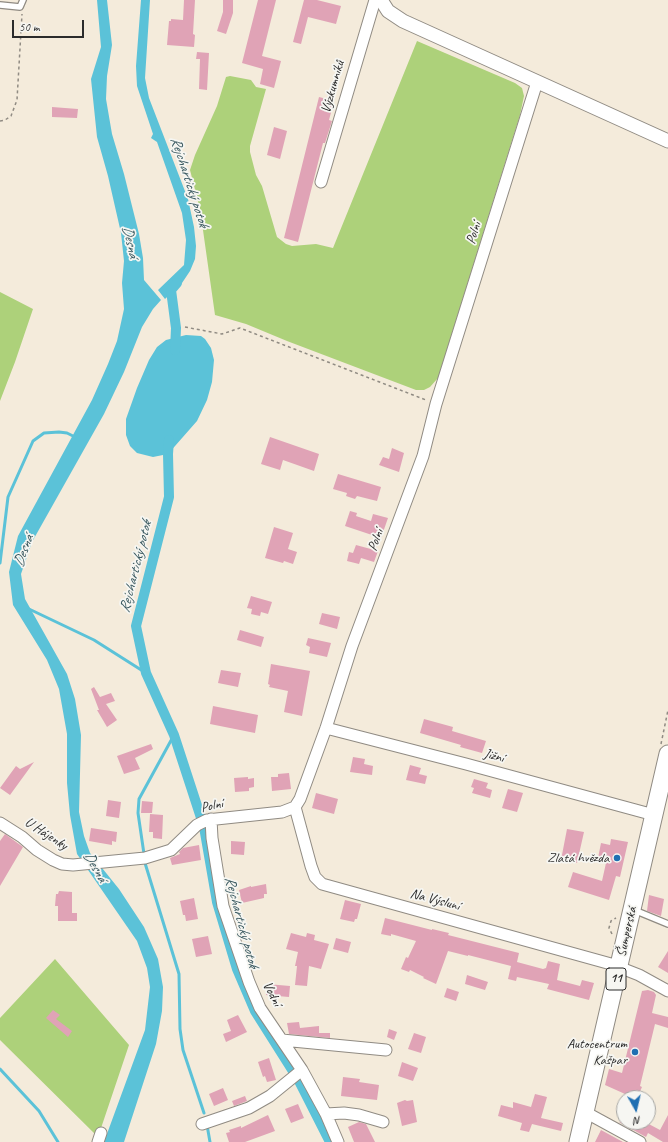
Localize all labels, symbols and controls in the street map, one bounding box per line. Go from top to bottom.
scale bar [14,12,86,38]
text: 50 m [19,19,39,35]
street label: Výzkumníků [318,59,348,115]
water label: Rejchartický potok [166,135,212,229]
street label: Polní [463,220,485,246]
water label: Desná [118,224,142,260]
water label: Rejchartický potok [116,519,156,615]
street label: Polní [364,527,388,553]
water label: Desná [10,533,38,569]
street label: Jižní [482,745,506,767]
street label: Polní [199,795,225,817]
street label: U Hájenky [21,814,71,854]
water label: Desná [79,849,111,885]
place label: Zlatá hvězda [547,850,609,866]
marker: Zlatá hvězda [612,853,622,863]
water label: Rejchartický potok [220,874,262,970]
street label: Na Výsluní [408,885,462,915]
street label: Šumperská [613,905,641,959]
road number: 11 [606,968,626,990]
street label: Vodní [259,979,285,1009]
place label: Autocentrum Kašpar [567,1036,627,1068]
marker: Autocentrum Kašpar [630,1047,640,1057]
north arrow [616,1090,656,1130]
text: N [633,1113,642,1128]

